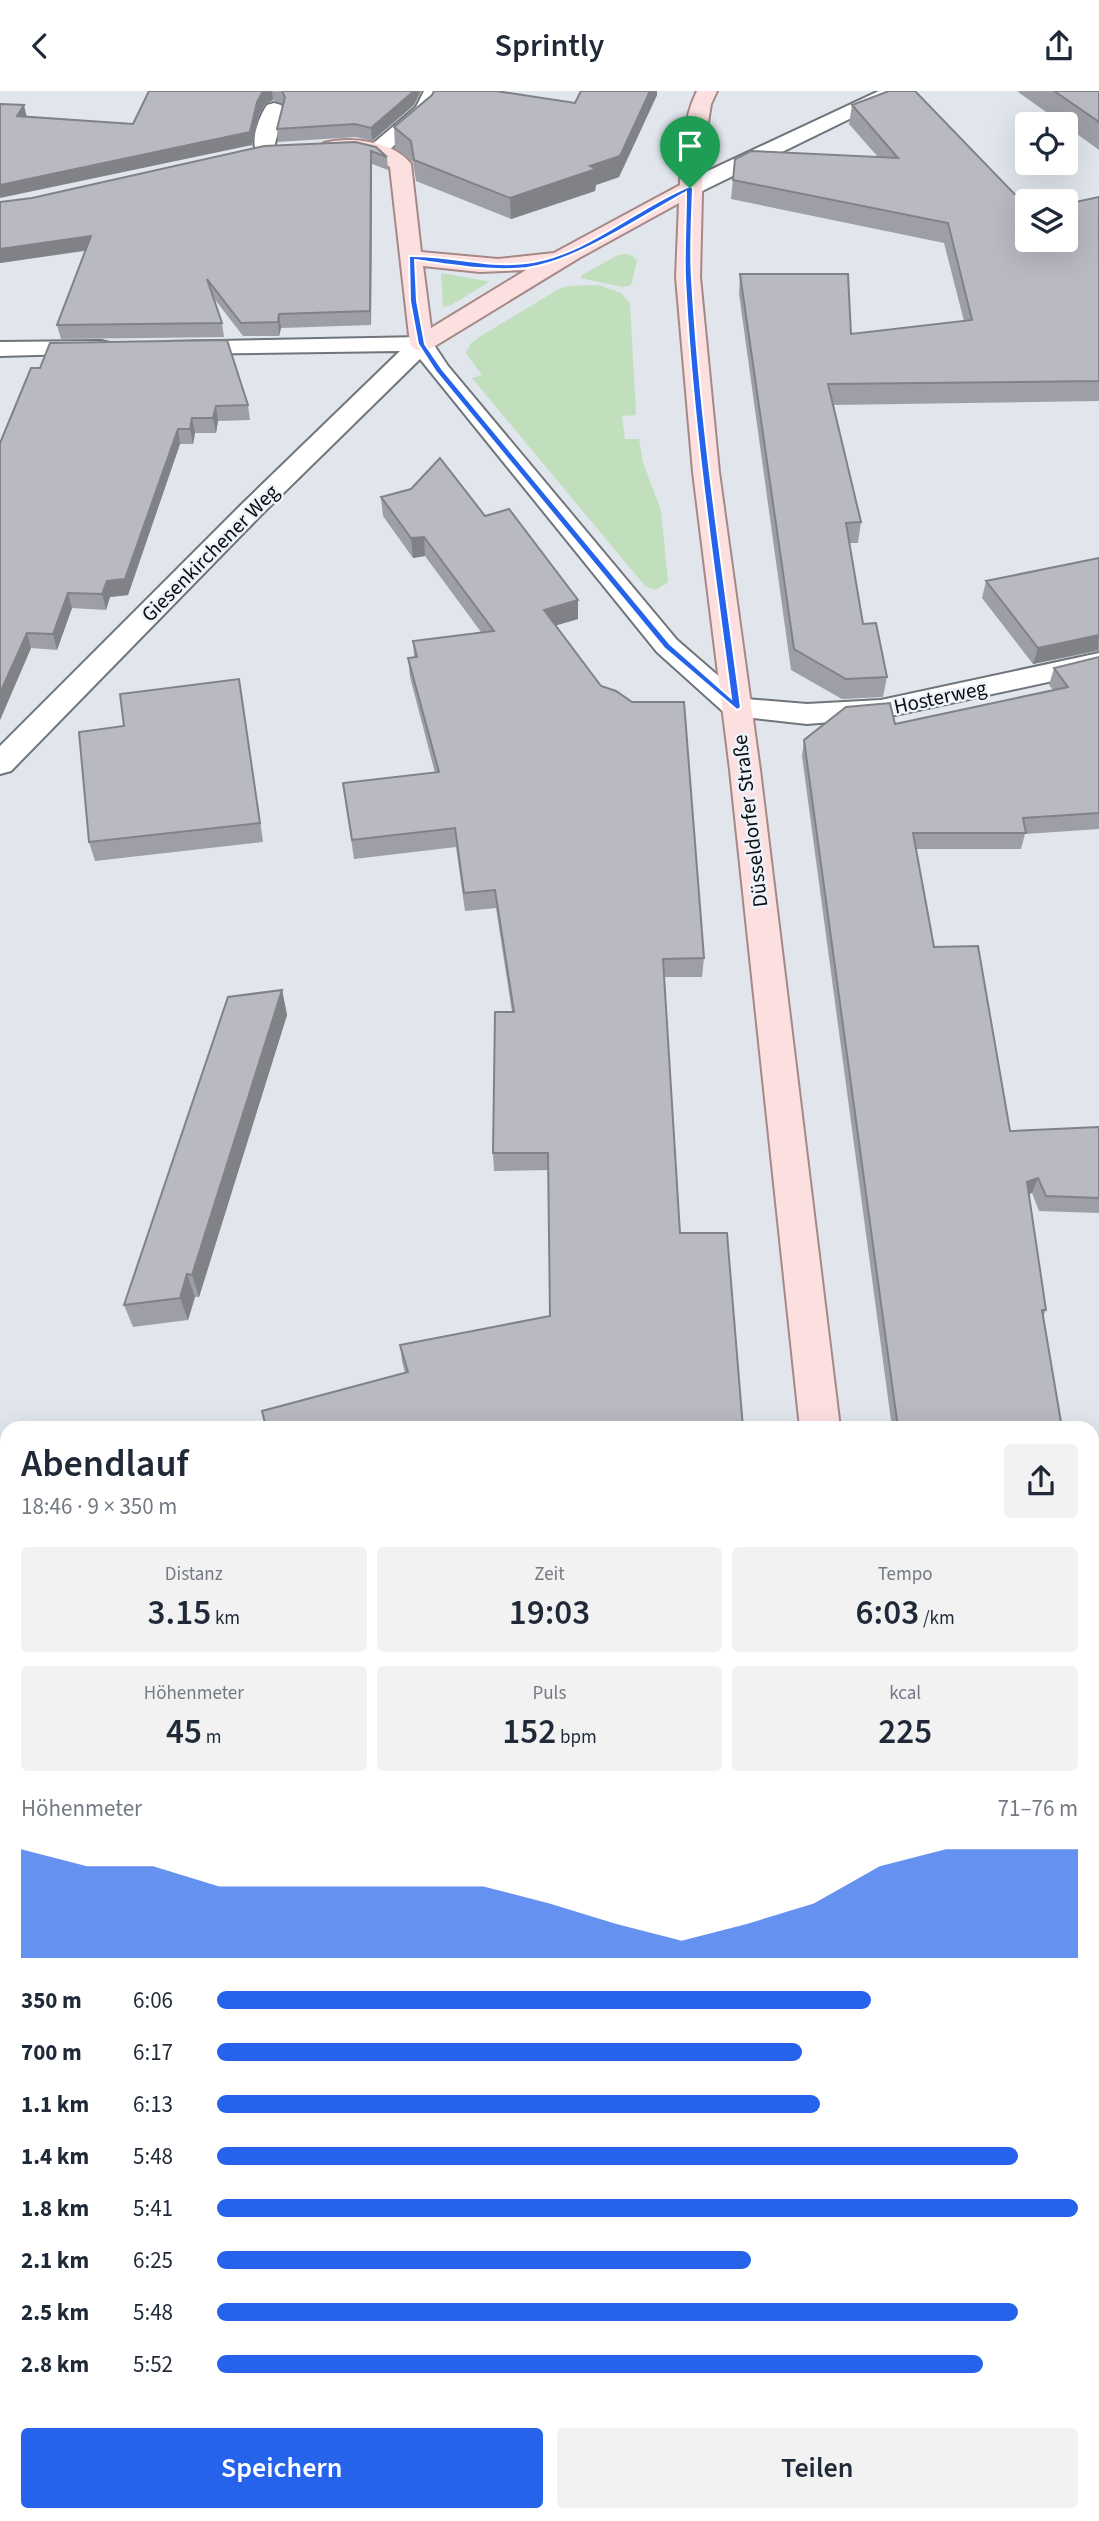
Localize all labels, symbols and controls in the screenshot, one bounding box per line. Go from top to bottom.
text: Sprintly [495,23,604,69]
icon: back [21,27,59,65]
icon: share [1040,27,1078,65]
map controls [1015,112,1078,252]
button: locate [1015,112,1078,175]
pin [660,116,720,188]
icon: arrive [671,127,709,165]
button: layers [1015,189,1078,252]
street label: Giesenkirchener Weg [134,477,286,629]
street label: Hosterweg [891,672,990,721]
street label: Düsseldorfer Straße [725,733,775,909]
text: Abendlauf [21,1437,189,1491]
button: share [1004,1444,1078,1518]
text: 18:46 · 9 × 350 m [21,1490,177,1523]
text: Distanz [165,1561,223,1588]
text: Zeit [534,1561,565,1588]
text: Tempo [878,1561,933,1588]
text: 3.15 [148,1588,211,1638]
text: 19:03 [509,1588,590,1638]
text: 6:03 [856,1588,919,1638]
text: km [211,1605,240,1632]
text: /km [919,1605,955,1632]
text: Höhenmeter [144,1680,244,1707]
text: Puls [533,1680,566,1707]
text: kcal [889,1680,921,1707]
text: 45 [166,1707,202,1757]
text: 152 [502,1707,556,1757]
text: 225 [878,1707,932,1757]
text: m [202,1724,222,1751]
text: bpm [556,1724,597,1751]
text: Höhenmeter [21,1792,142,1825]
text: 71–76 m [998,1792,1078,1825]
text: 350 m [21,1984,82,2017]
text: 6:06 [133,1984,173,2017]
text: 700 m [21,2036,82,2069]
text: 6:17 [133,2036,173,2069]
text: 1.1 km [21,2088,89,2121]
text: 6:13 [133,2088,173,2121]
text: 1.4 km [21,2140,89,2173]
text: 5:48 [133,2140,173,2173]
text: 1.8 km [21,2192,89,2225]
text: 5:41 [133,2192,173,2225]
text: 2.1 km [21,2244,89,2277]
text: 6:25 [133,2244,173,2277]
text: 2.5 km [21,2296,89,2329]
text: 5:48 [133,2296,173,2329]
text: 2.8 km [21,2348,89,2381]
text: 5:52 [133,2348,173,2381]
button: Speichern [21,2428,543,2508]
button: Teilen [557,2428,1078,2508]

